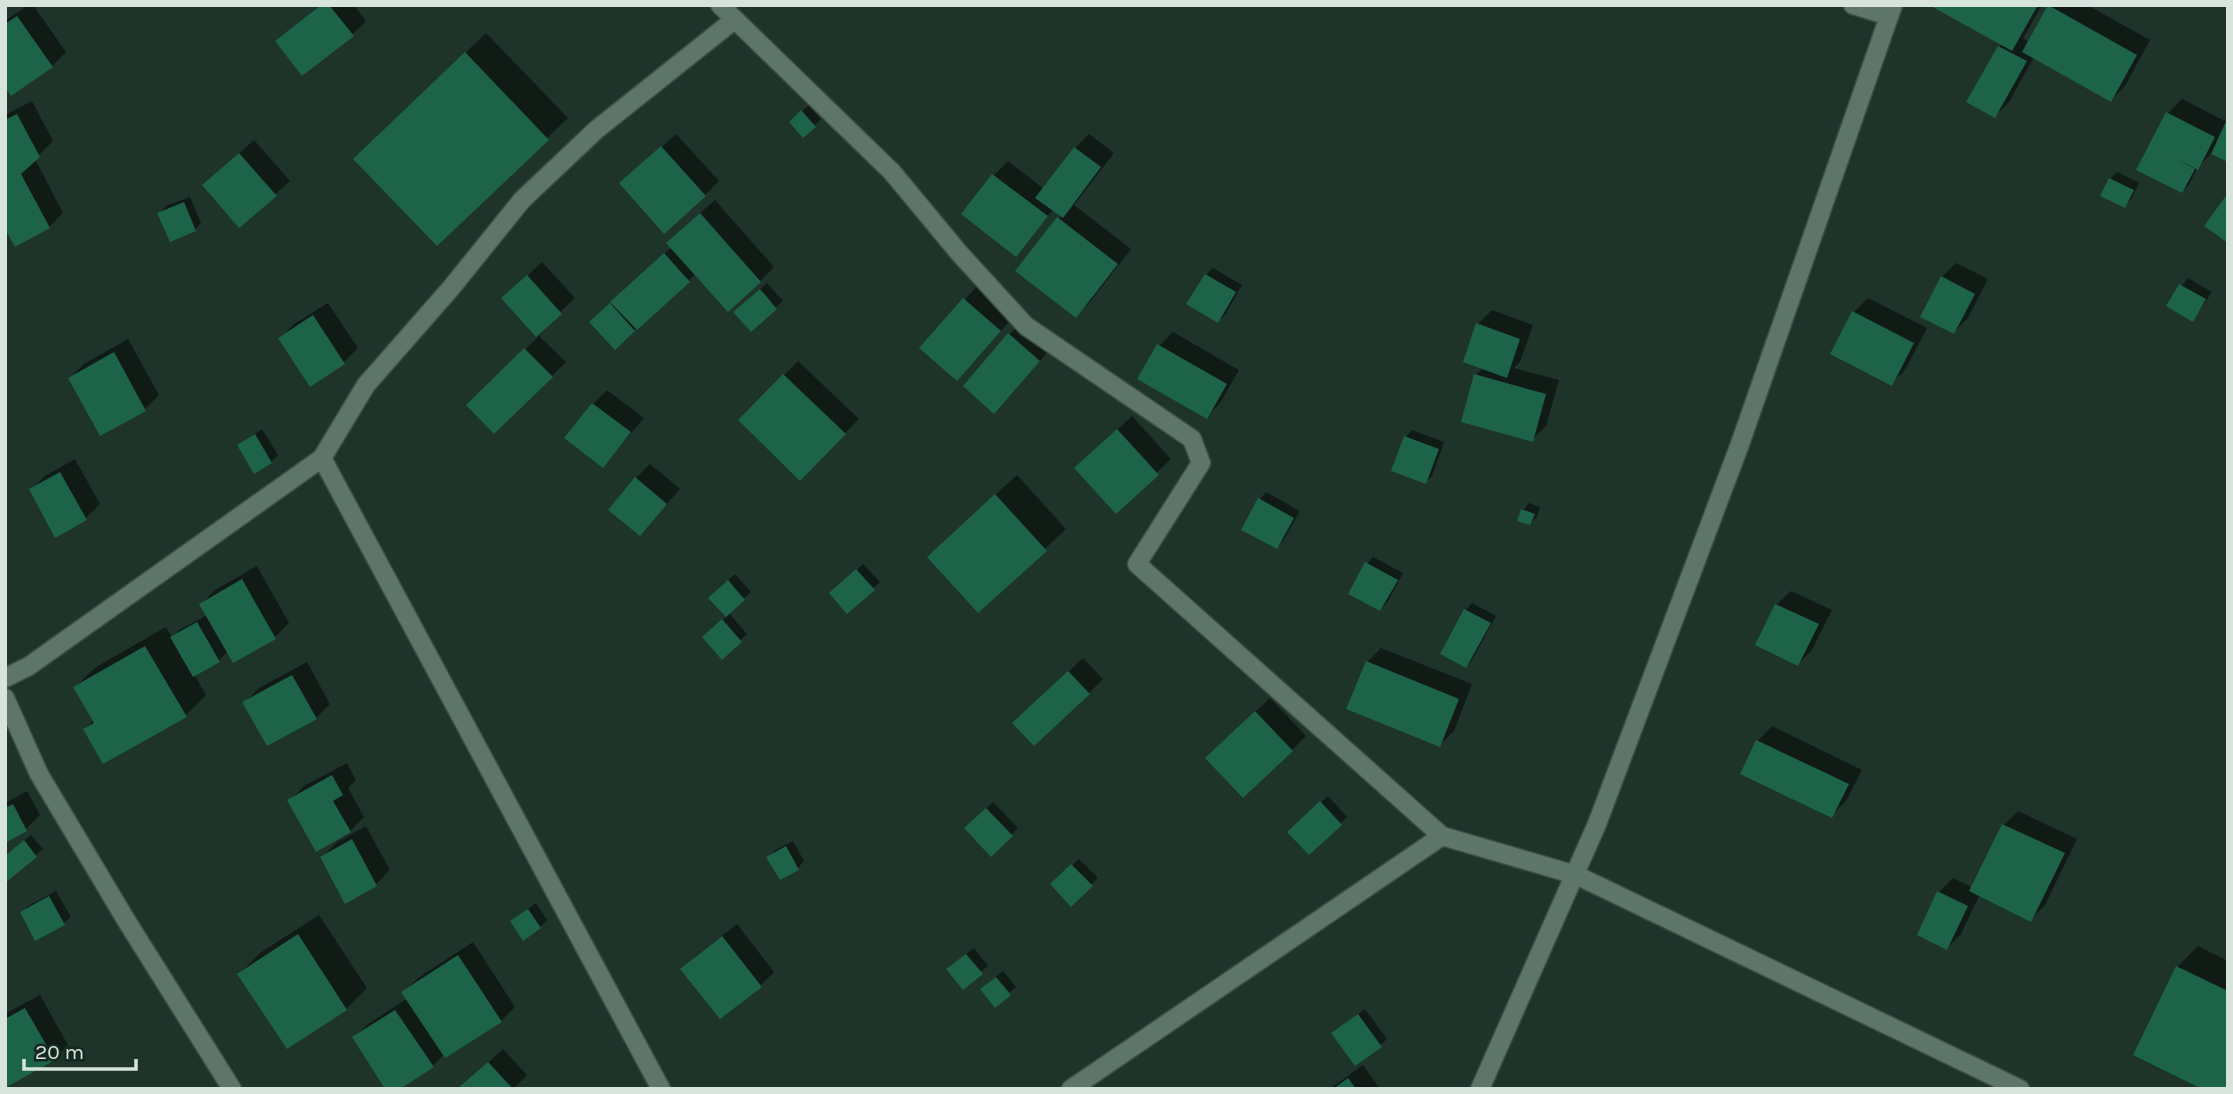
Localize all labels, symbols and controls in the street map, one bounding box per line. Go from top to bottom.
scale bar [24,1028,136,1072]
text: 20 m [35,1040,84,1064]

